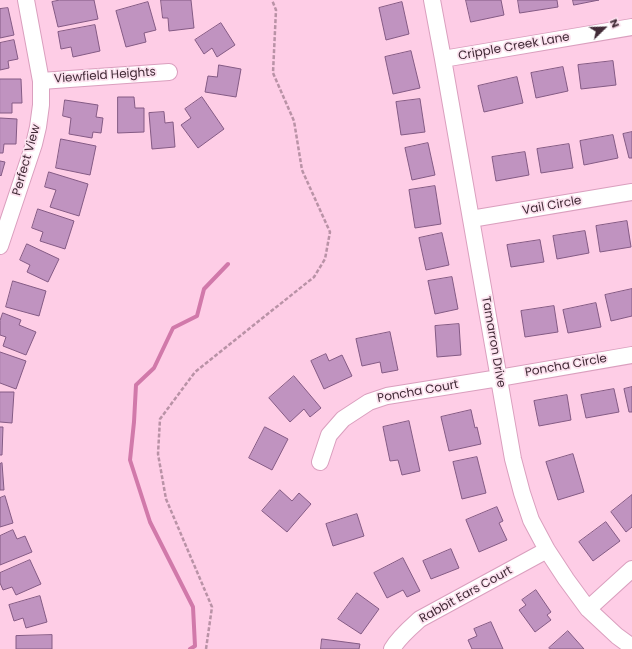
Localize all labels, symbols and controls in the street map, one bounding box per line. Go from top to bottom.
north arrow [584,8,624,48]
text: N [606,16,624,30]
street label: Cripple Creek Lane [457,30,571,64]
street label: Viewfield Heights [54,65,156,87]
street label: Perfect View [10,123,44,197]
street label: Vail Circle [521,194,583,218]
street label: Tamarron Drive [478,295,508,389]
street label: Poncha Circle [524,352,608,380]
street label: Poncha Court [376,378,460,406]
street label: Rabbit Ears Court [417,564,515,626]

